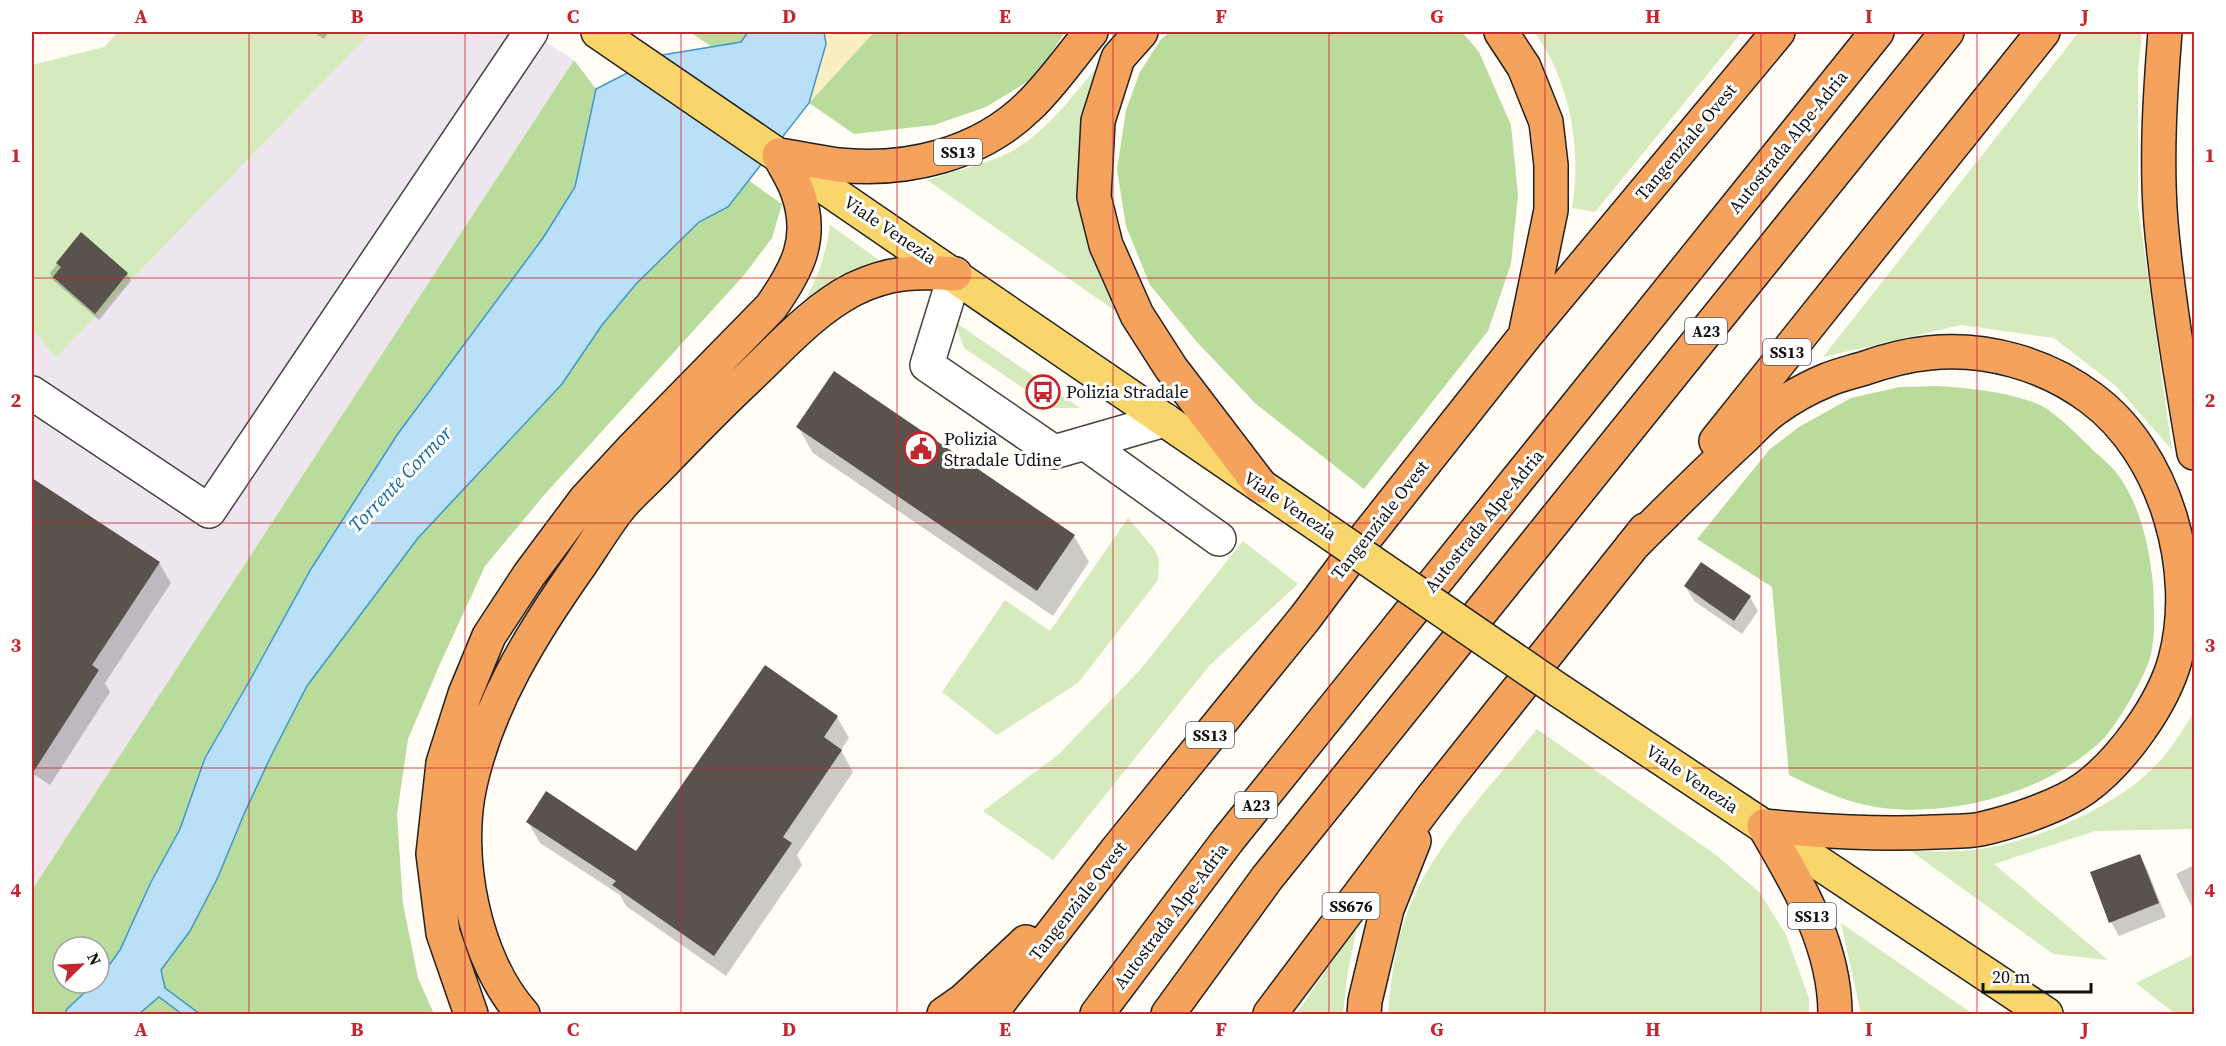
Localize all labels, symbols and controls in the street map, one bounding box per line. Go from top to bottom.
text: A [134,2,148,30]
text: B [350,2,364,30]
text: C [567,2,579,30]
text: D [782,2,796,30]
text: E [999,2,1011,30]
text: F [1215,2,1227,30]
text: G [1430,2,1444,30]
text: H [1645,2,1661,30]
text: I [1865,2,1873,30]
text: J [2079,2,2089,30]
street label: Autostrada Alpe-Adria [1722,64,1854,218]
street label: Tangenziale Ovest [1629,78,1742,205]
road number: SS13 [934,139,982,165]
text: 1 [11,141,21,169]
text: 1 [2205,141,2215,169]
street label: Viale Venezia [839,189,942,270]
road number: A23 [1685,318,1727,344]
road number: SS13 [1763,339,1811,365]
bus stop icon: Polizia Stradale [1025,374,1061,410]
place label: Polizia Stradale [1066,379,1189,404]
text: 2 [11,386,22,414]
text: 2 [2205,386,2216,414]
water label: Torrente Cormor [342,419,459,538]
place label: Polizia Stradale Udine [944,426,1062,472]
public building icon: Polizia Stradale Udine [903,431,939,467]
street label: Autostrada Alpe-Adria [1418,443,1550,597]
street label: Tangenziale Ovest [1325,455,1434,585]
street label: Viale Venezia [1239,465,1342,546]
text: 3 [11,631,22,659]
text: 3 [2205,631,2216,659]
road number: SS13 [1186,722,1234,748]
street label: Viale Venezia [1641,738,1744,819]
road number: A23 [1235,792,1277,818]
street label: Tangenziale Ovest [1023,836,1132,966]
street label: Autostrada Alpe-Adria [1107,837,1234,994]
text: 4 [11,876,22,904]
text: 4 [2205,876,2216,904]
road number: SS676 [1322,893,1380,919]
road number: SS13 [1788,903,1836,929]
north arrow [51,935,111,995]
text: N [82,949,107,969]
scale bar [1983,956,2091,994]
text: 20 m [1992,964,2030,989]
text: A [134,1015,148,1043]
text: B [350,1015,364,1043]
text: C [567,1015,579,1043]
text: D [782,1015,796,1043]
text: E [999,1015,1011,1043]
text: F [1215,1015,1227,1043]
text: G [1430,1015,1444,1043]
text: H [1645,1015,1661,1043]
text: I [1865,1015,1873,1043]
text: J [2079,1015,2089,1043]

